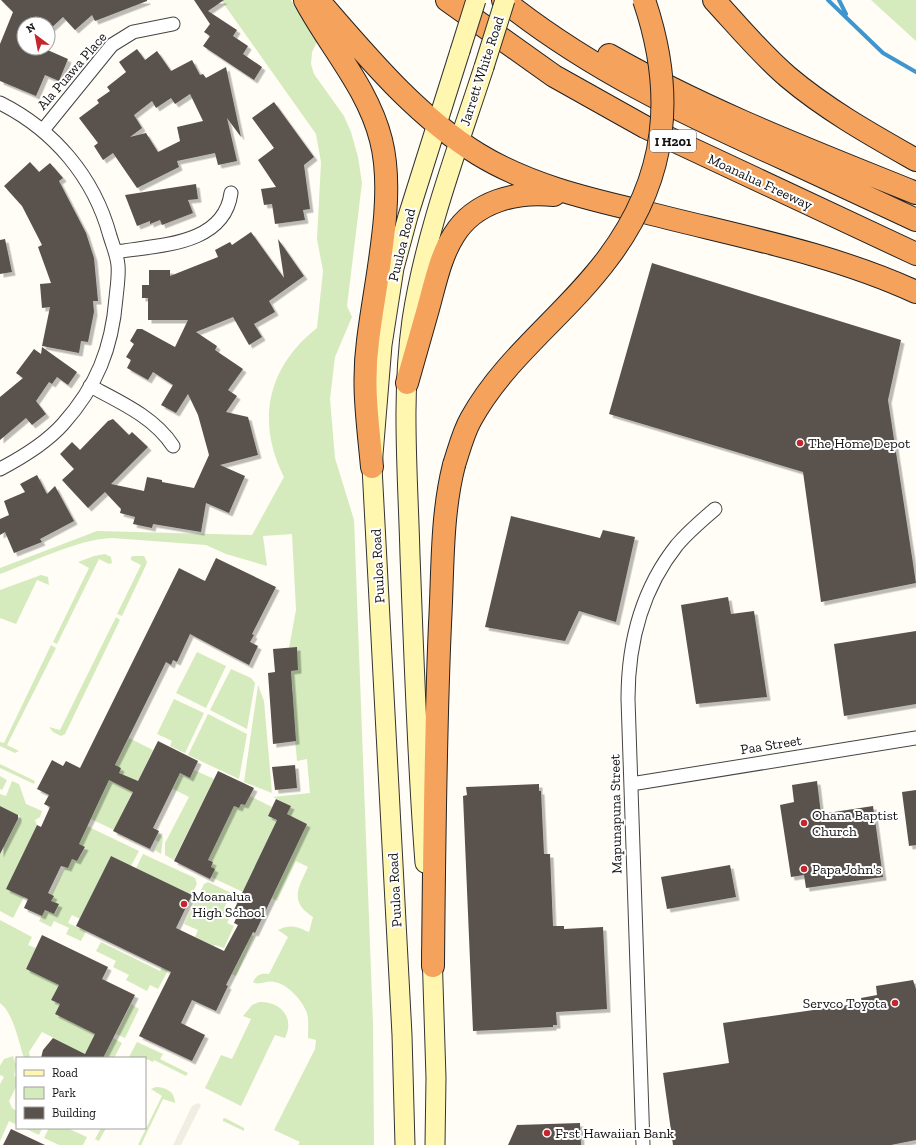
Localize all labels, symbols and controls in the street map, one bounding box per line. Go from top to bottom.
street label: Jarrett White Road [456,14,508,128]
north arrow [16,16,56,56]
text: N [24,20,38,36]
street label: Ala Puawa Place [34,28,111,113]
road number: I H201 [650,130,696,152]
street label: Moanalua Freeway [705,150,816,214]
street label: Puuloa Road [385,206,419,283]
place label: The Home Depot [808,435,911,452]
marker: The Home Depot [795,438,805,448]
street label: Puuloa Road [368,528,388,604]
street label: Paa Street [739,732,804,758]
street label: Mapunapuna Street [606,753,626,874]
place label: Ohana Baptist Church [812,807,899,840]
marker: Ohana Baptist Church [799,818,809,828]
street label: Puuloa Road [385,852,405,928]
place label: Papa John's [812,861,882,878]
marker: Papa John's [799,864,809,874]
place label: Moanalua High School [192,888,265,921]
marker: Moanalua High School [179,899,189,909]
place label: Servco Toyota [803,995,887,1012]
marker: Servco Toyota [890,998,900,1008]
legend [16,1057,146,1129]
text: Road [52,1066,78,1080]
text: Park [52,1086,77,1100]
text: Building [52,1106,96,1120]
place label: Frst Hawaiian Bank [555,1125,675,1142]
marker: Frst Hawaiian Bank [542,1128,552,1138]

